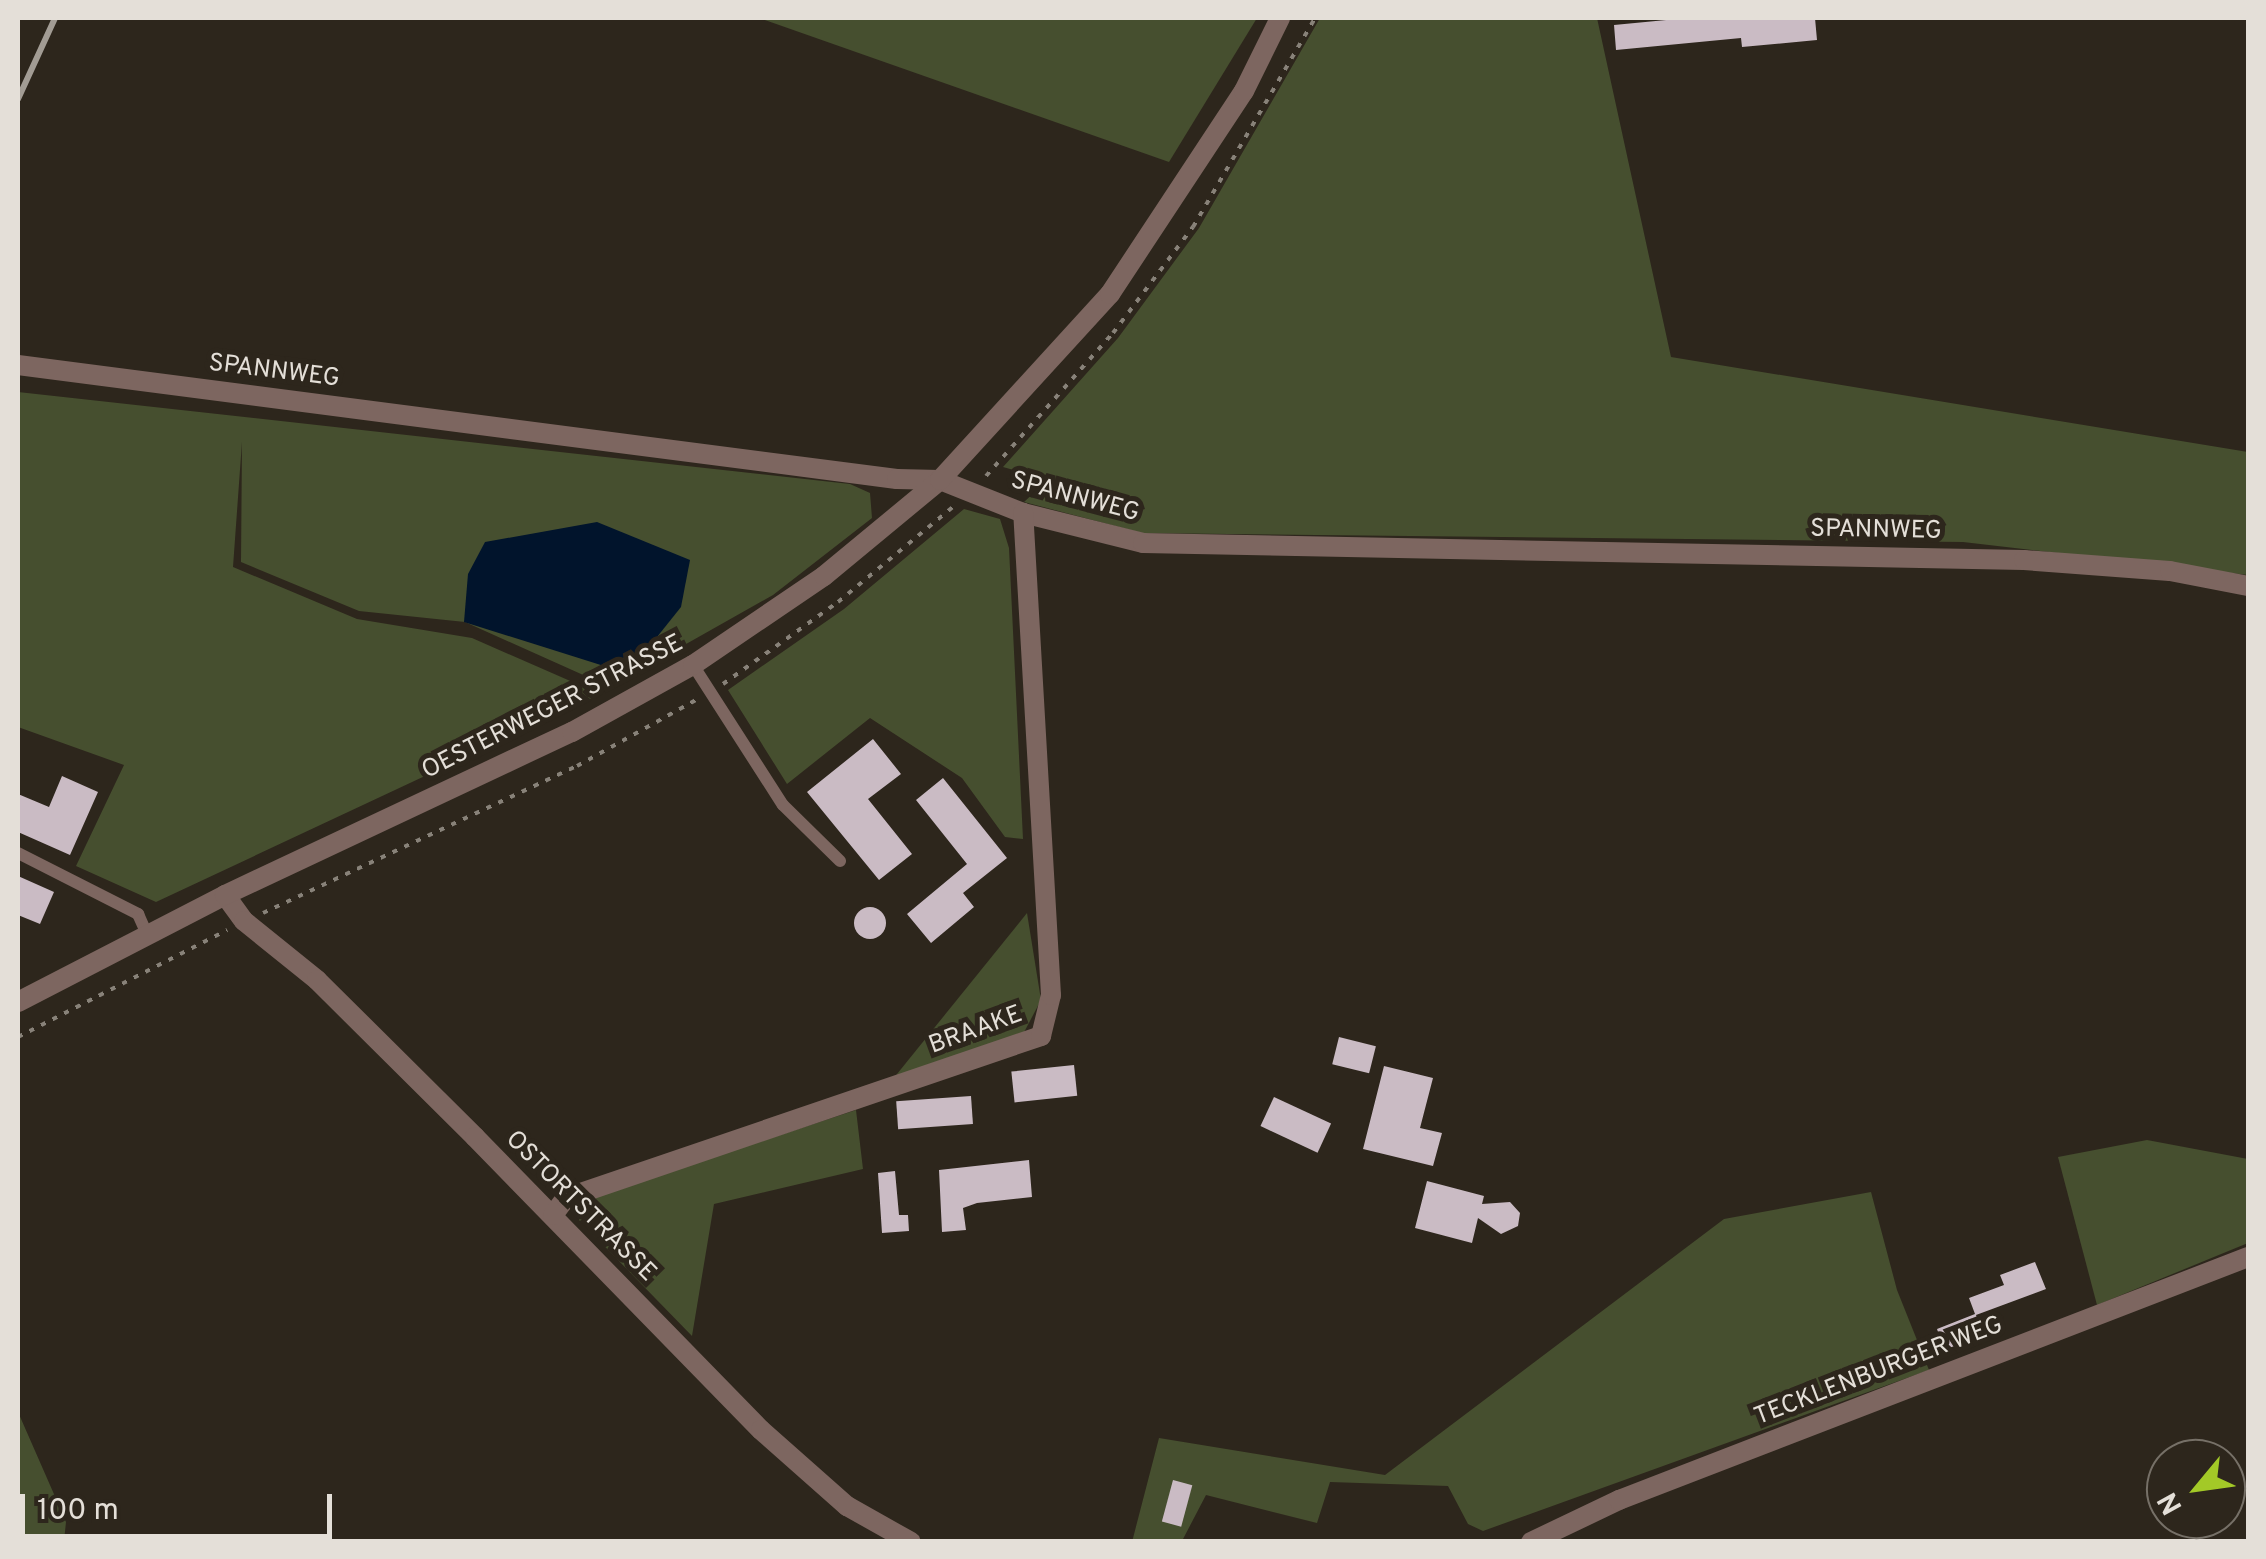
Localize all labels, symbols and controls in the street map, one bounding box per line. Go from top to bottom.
street label: SPANNWEG [207,349,341,395]
street label: SPANNWEG [1007,466,1143,530]
street label: SPANNWEG [1810,515,1942,547]
street label: OESTERWEGER STRASSE [418,629,688,787]
street label: BRAAKE [925,1000,1027,1062]
street label: OSTORTSTRASSE [498,1125,662,1289]
street label: TECKLENBURGER WEG [1750,1311,2008,1433]
north arrow [2146,1439,2246,1539]
scale bar [25,1474,338,1536]
text: N [2151,1485,2192,1520]
text: 100 m [37,1493,119,1530]

